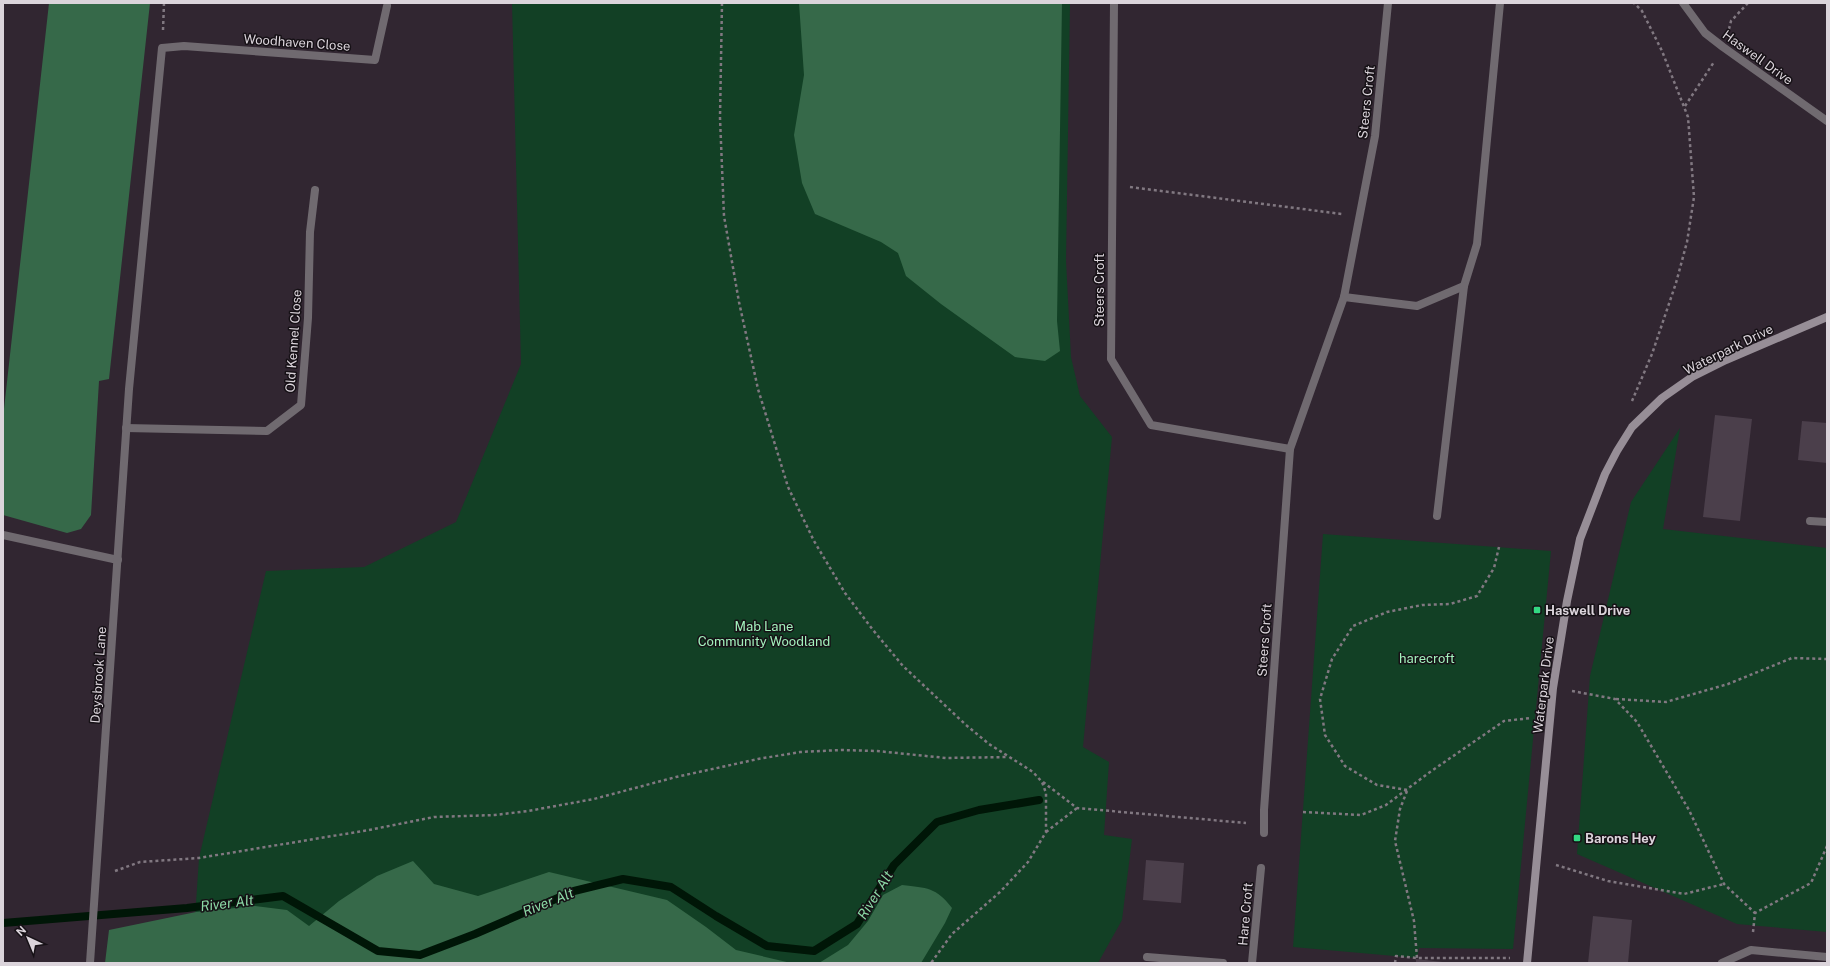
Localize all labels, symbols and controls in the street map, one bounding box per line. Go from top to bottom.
street label: Haswell Drive [1720,27,1796,88]
street label: Woodhaven Close [243,31,351,54]
street label: Steers Croft [1355,65,1378,139]
street label: Steers Croft [1092,253,1107,327]
street label: Old Kennel Close [282,289,305,393]
street label: Waterpark Drive [1681,321,1775,378]
street label: Steers Croft [1254,603,1275,677]
place label: Haswell Drive [1545,603,1630,618]
marker: Haswell Drive [1532,605,1542,615]
park label: Mab Lane Community Woodland [698,619,830,649]
street label: Deysbrook Lane [88,626,109,724]
street label: Waterpark Drive [1530,636,1557,734]
park label: harecroft [1399,651,1455,666]
place label: Barons Hey [1585,831,1657,846]
marker: Barons Hey [1572,833,1582,843]
water label: River Alt [854,867,896,922]
street label: Hare Croft [1235,882,1256,946]
water label: River Alt [520,884,577,919]
water label: River Alt [199,892,255,914]
north arrow [8,918,48,958]
text: N [14,924,28,938]

